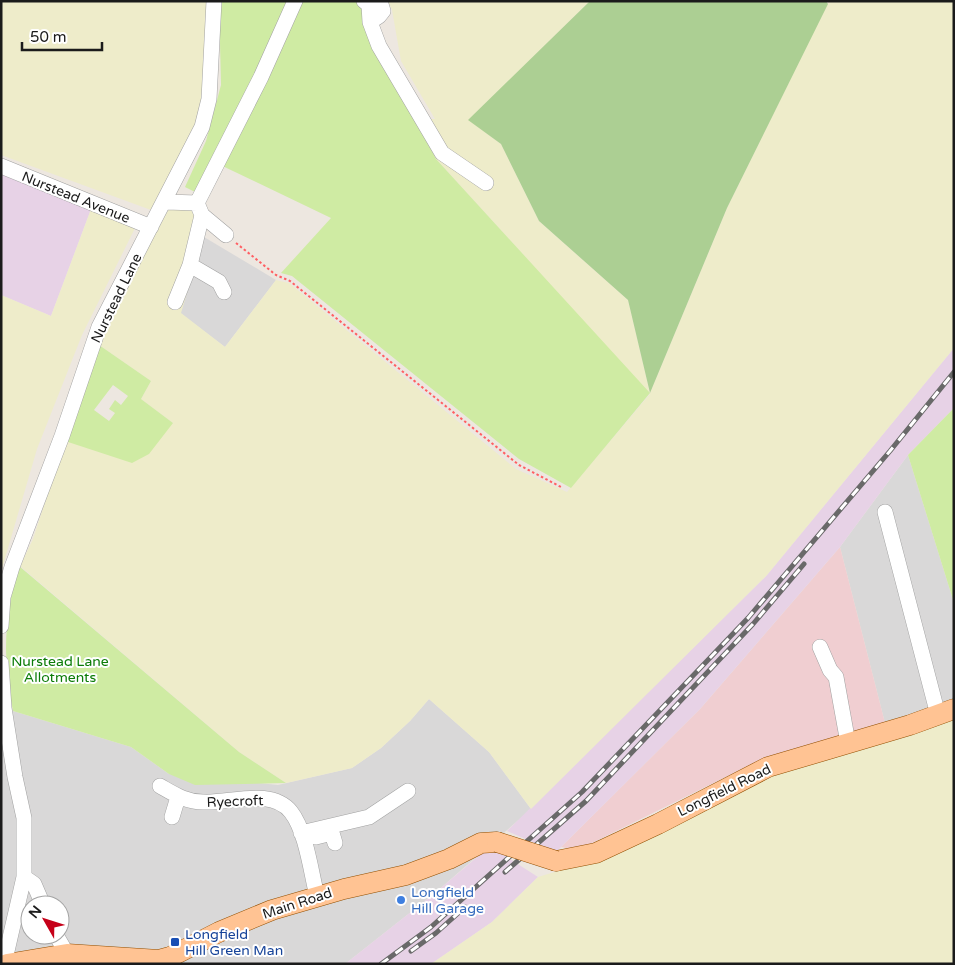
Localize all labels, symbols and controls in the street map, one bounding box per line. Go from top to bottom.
scale bar [22,20,102,52]
text: 50 m [30,28,67,46]
street label: Nurstead Avenue [19,168,132,227]
street label: Nurstead Lane [87,251,145,346]
park label: Nurstead Lane Allotments [11,653,109,686]
street label: Longfield Road [675,760,774,820]
street label: Ryecroft [206,792,264,811]
street label: Main Road [260,884,334,923]
place label: Longfield Hill Garage [411,884,484,917]
marker: Longfield Hill Garage [395,894,407,906]
north arrow [20,895,70,945]
text: N [25,902,45,922]
place label: Longfield Hill Green Man [185,926,283,959]
marker: Longfield Hill Green Man [169,936,181,948]

